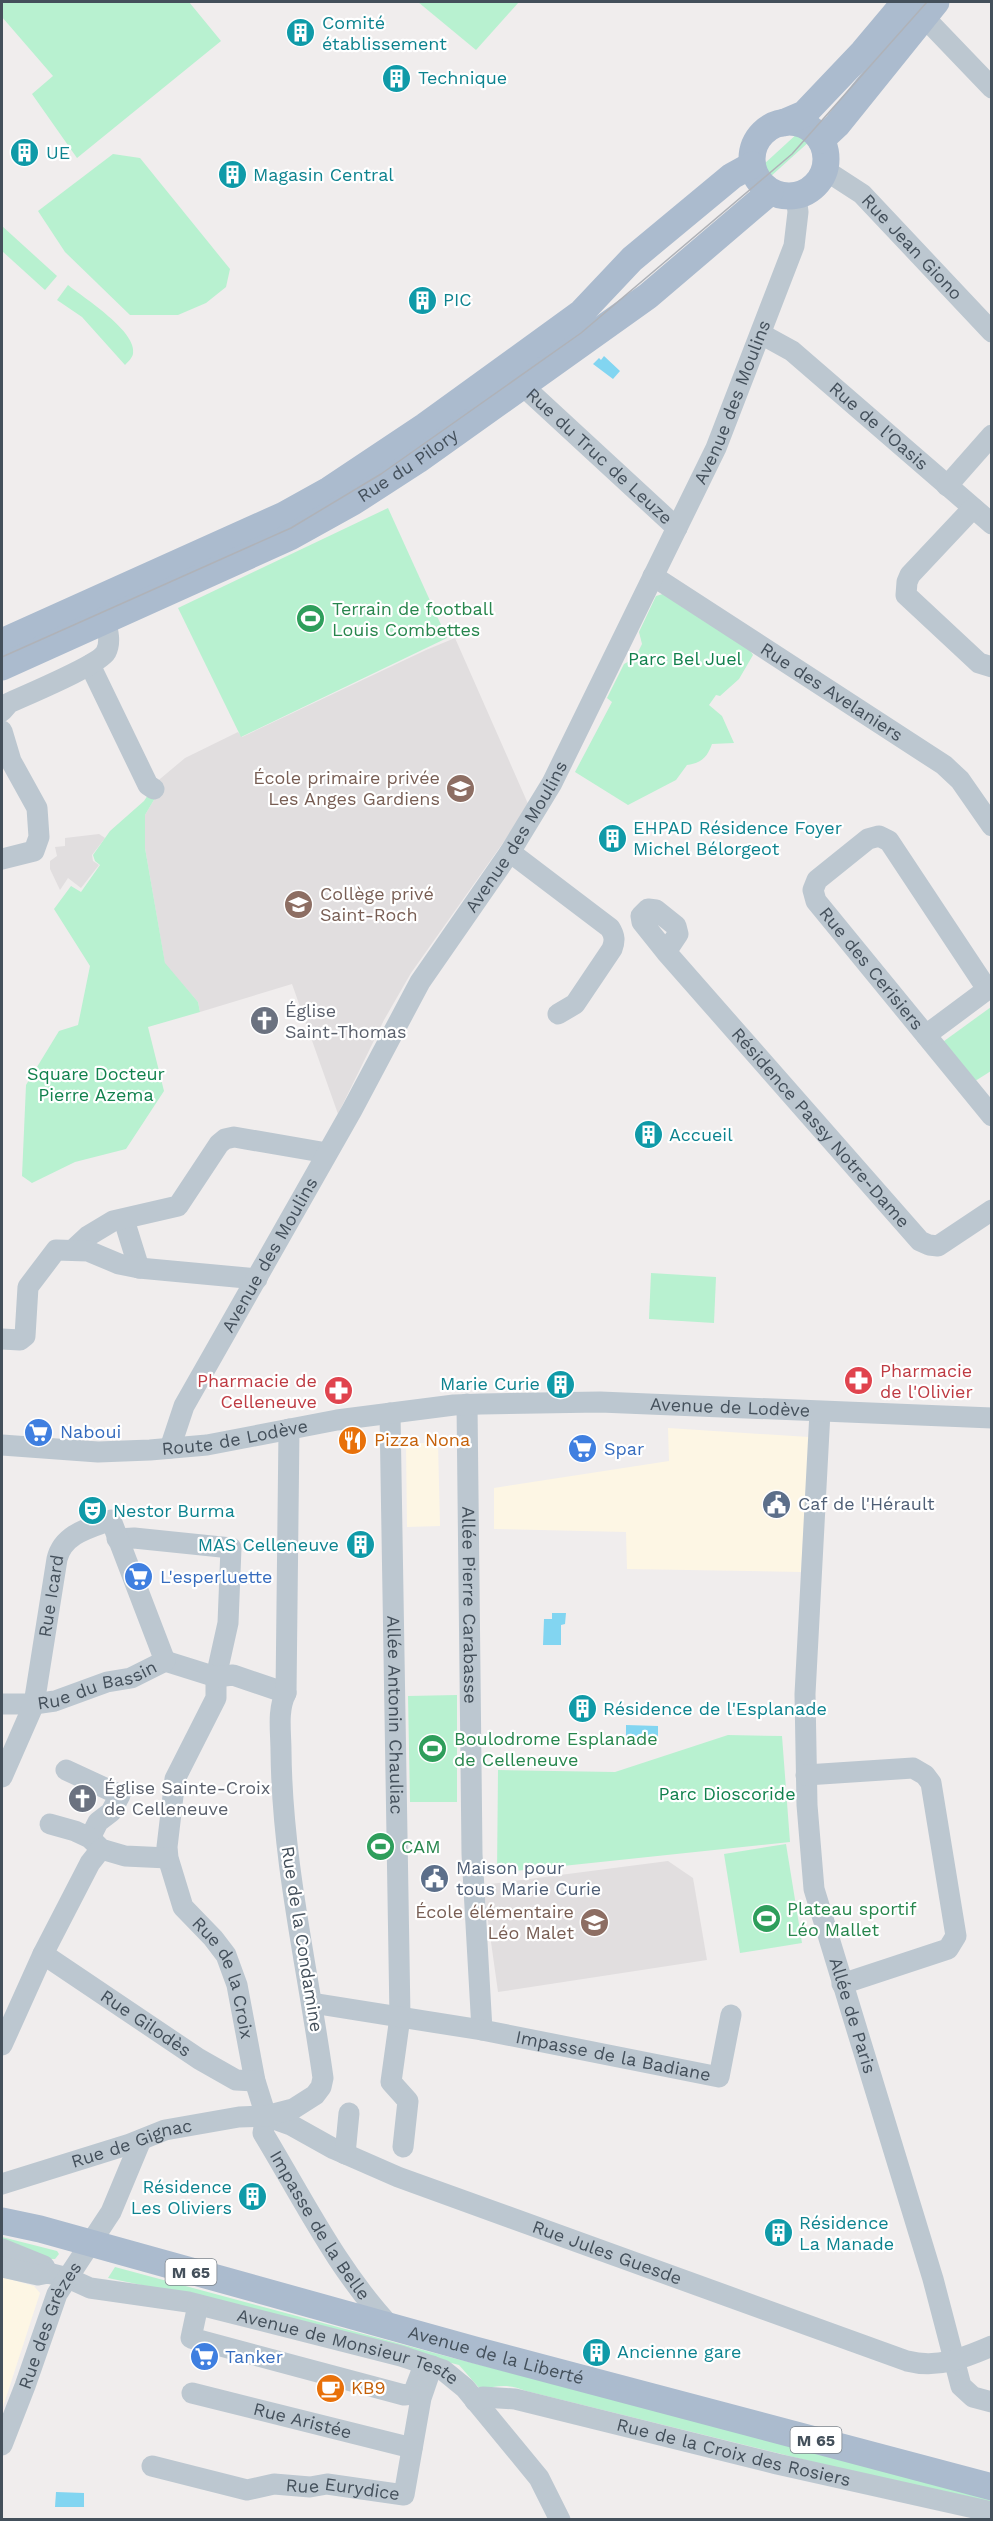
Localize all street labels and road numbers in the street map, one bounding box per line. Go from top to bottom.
street label: Rue Jean Giono [858,189,967,304]
street label: Avenue des Moulins [689,317,774,488]
street label: Rue de l'Oasis [825,377,933,474]
street label: Rue du Truc de Leuze [522,383,677,528]
street label: Rue du Pilory [353,423,463,506]
street label: Rue des Avelaniers [757,638,907,746]
street label: Avenue des Moulins [460,757,571,916]
street label: Rue des Cerisiers [815,902,928,1034]
street label: Résidence Passy Notre-Dame [727,1023,914,1232]
street label: Avenue des Moulins [217,1173,322,1336]
street label: Avenue de Lodève [650,1393,810,1421]
street label: Route de Lodève [161,1415,310,1459]
street label: Allée Pierre Carabasse [458,1506,481,1704]
street label: Rue Icard [34,1553,68,1639]
street label: Allée Antonin Chauliac [383,1615,408,1815]
street label: Rue du Bassin [36,1656,160,1713]
street label: Rue de la Condamine [277,1844,328,2033]
street label: Rue de la Croix [188,1912,258,2041]
street label: Allée de Paris [825,1955,881,2076]
street label: Rue Gilodès [97,1985,195,2061]
street label: Impasse de la Badiane [514,2026,713,2085]
street label: Rue de Gignac [68,2114,194,2172]
street label: Impasse de la Belle [266,2147,375,2304]
street label: Rue Jules Guesde [530,2215,685,2289]
street label: Rue des Grèzes [14,2257,85,2392]
road number: M 65 [166,2259,216,2285]
street label: Avenue de Monsieur Teste [235,2304,463,2389]
street label: Avenue de la Liberté [406,2321,586,2388]
street label: Rue Aristée [251,2398,354,2443]
street label: Rue de la Croix des Rosiers [614,2414,853,2490]
road number: M 65 [790,2427,842,2453]
street label: Rue Eurydice [285,2473,401,2504]

